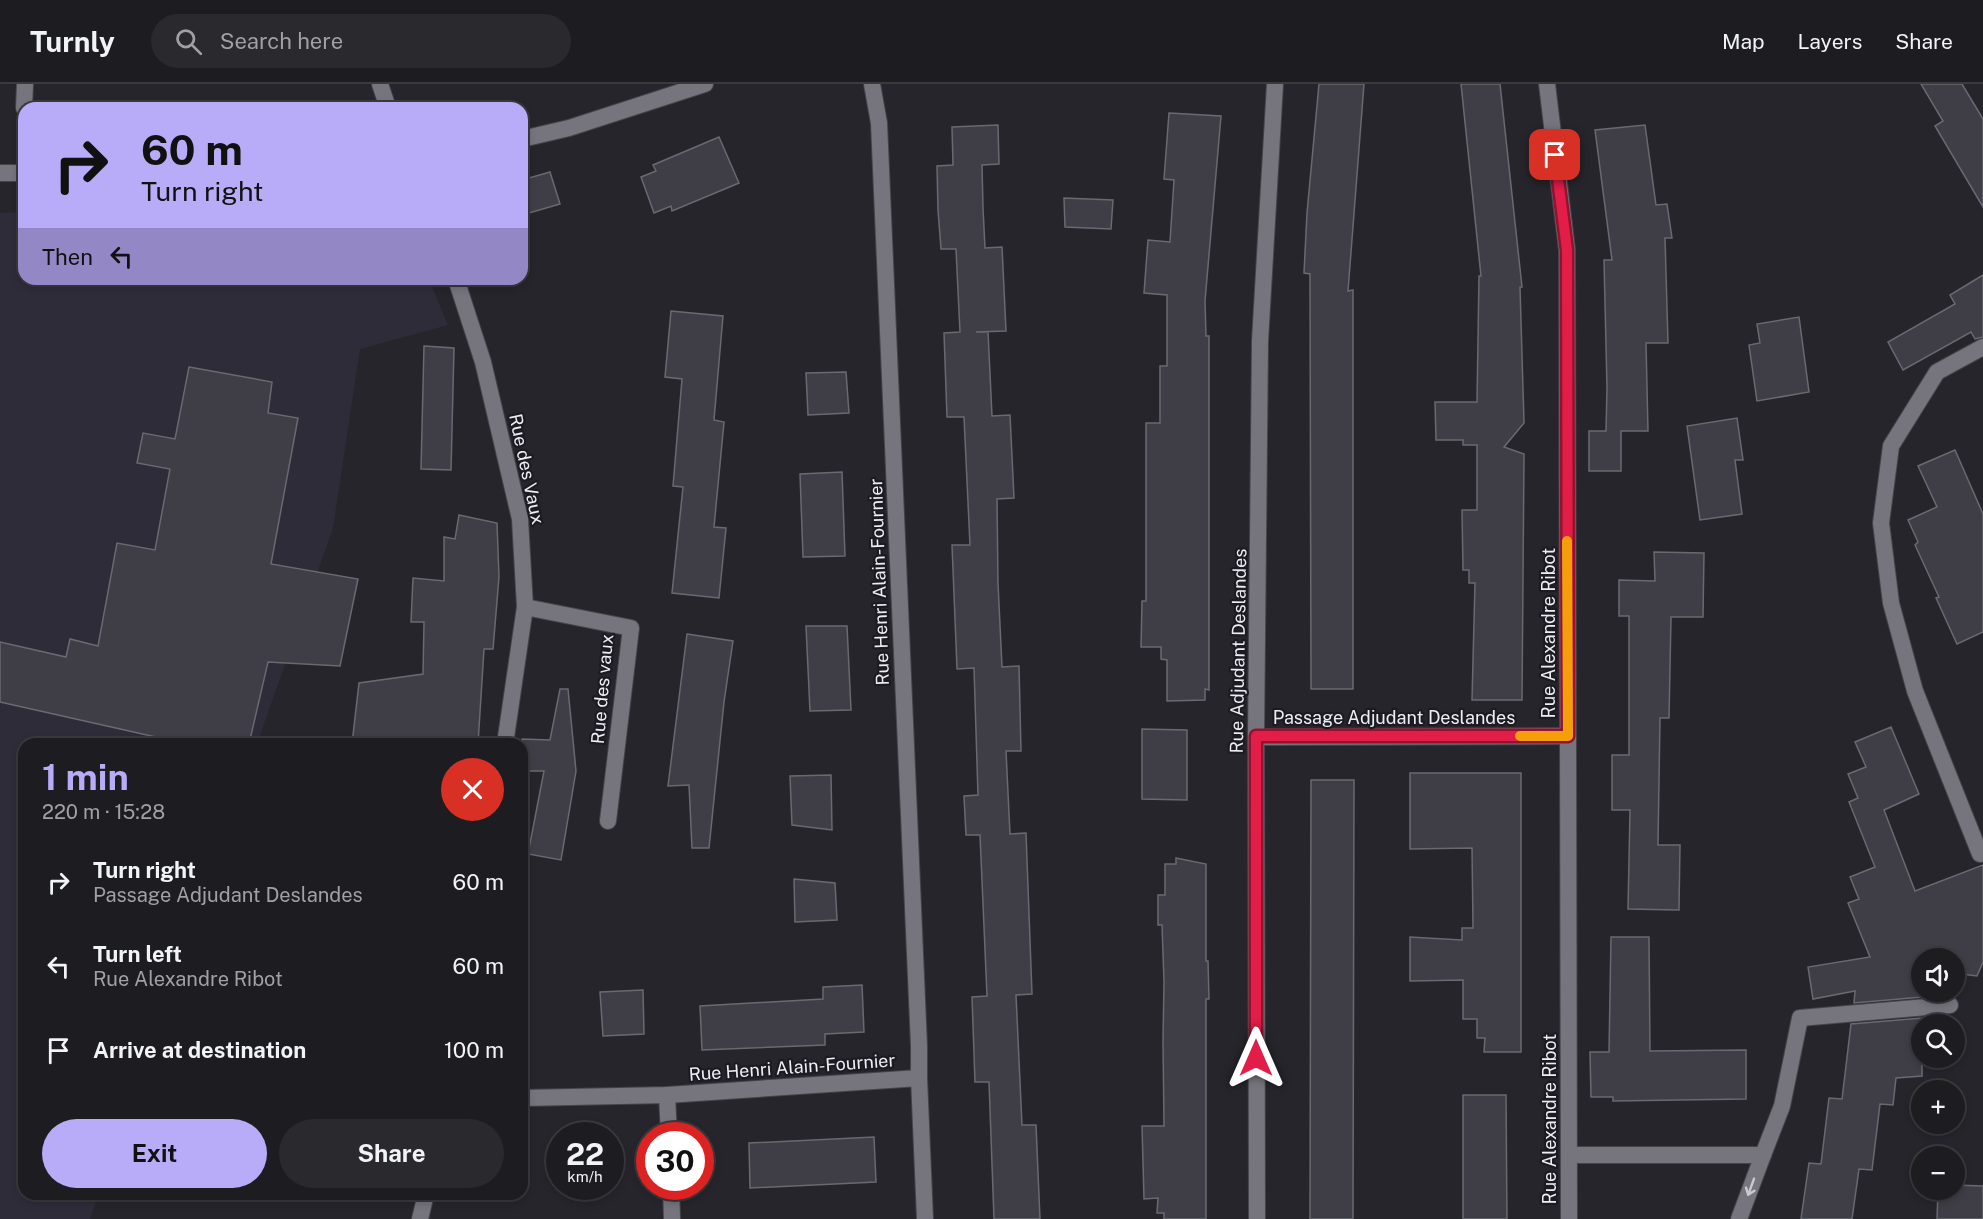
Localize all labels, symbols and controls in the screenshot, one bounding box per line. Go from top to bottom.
search box [151,14,571,68]
text: Turnly [30,25,115,58]
icon: search [172,25,205,58]
text: Search here [220,28,343,54]
text: Map [1722,29,1765,54]
text: Layers [1798,29,1862,54]
text: Share [1895,29,1953,54]
text: 60 m [141,125,243,174]
icon: right [42,126,120,204]
pin [1529,129,1580,180]
icon: arrive [1538,138,1571,171]
text: Turn right [141,175,264,207]
icon: left [105,240,138,273]
text: Then [42,244,93,270]
street label: Rue des Vaux [505,412,549,526]
street label: Rue Henri Alain-Fournier [865,478,893,686]
street label: Rue Adjudant Deslandes [1226,548,1250,754]
street label: Rue Alexandre Ribot [1538,548,1559,718]
street label: Rue des vaux [587,633,617,745]
street label: Passage Adjudant Deslandes [1273,707,1515,728]
text: 1 min [42,756,129,798]
button: close [441,758,504,821]
text: 220 m · 15:28 [42,800,165,824]
text: Turn right [93,857,196,883]
icon: right [42,866,75,899]
text: 60 m [453,869,504,895]
text: Passage Adjudant Deslandes [93,883,363,907]
text: Turn left [93,941,182,967]
map controls [1911,948,1965,1200]
button: sound [1911,948,1965,1002]
icon: left [42,950,75,983]
text: 60 m [453,953,504,979]
text: Rue Alexandre Ribot [93,967,283,991]
button: search [1911,1014,1965,1068]
position arrow [1224,1026,1288,1090]
icon: arrive [42,1034,75,1067]
street label: Rue Alexandre Ribot [1539,1034,1560,1204]
text: Arrive at destination [93,1037,306,1063]
text: 100 m [444,1037,504,1063]
street label: Rue Henri Alain-Fournier [688,1049,896,1085]
button: + [1911,1080,1965,1134]
button: Exit [42,1119,267,1188]
button: Share [279,1119,504,1188]
speed limit sign: 30 [636,1122,714,1200]
text: 22 [566,1136,604,1172]
button: − [1911,1146,1965,1200]
text: km/h [567,1168,603,1185]
one-way arrow [1745,1177,1756,1196]

